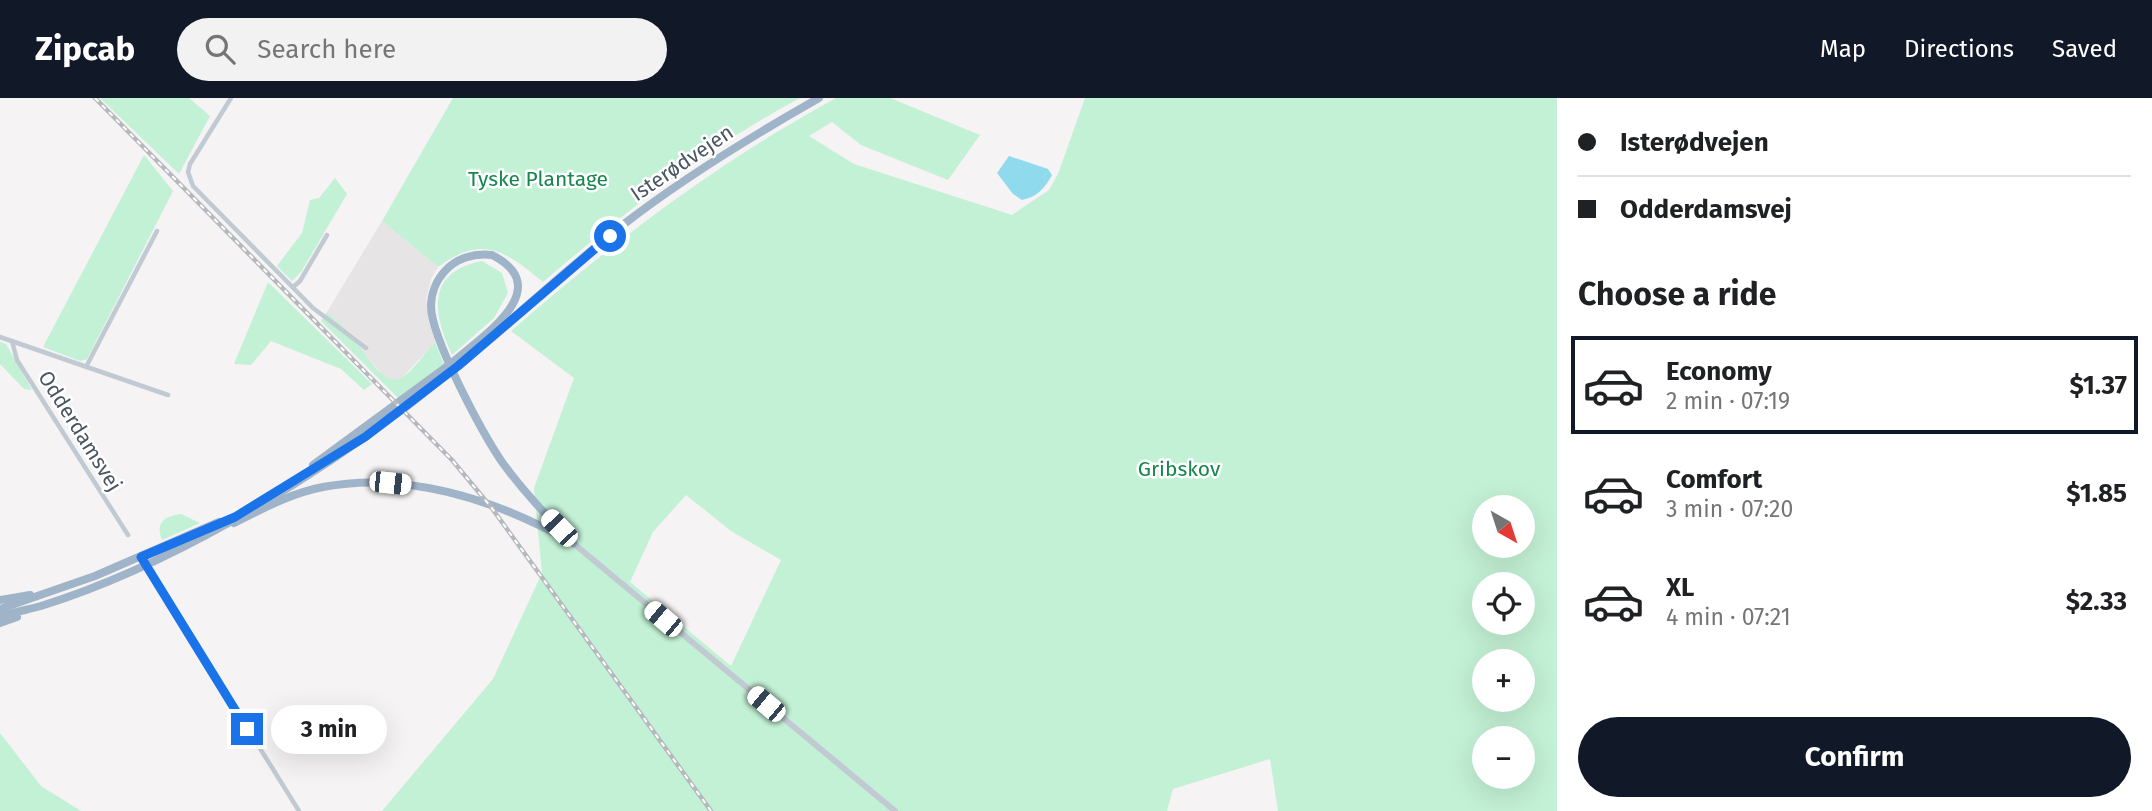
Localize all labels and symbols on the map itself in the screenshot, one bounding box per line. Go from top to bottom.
street label: Isterødvejen [626,119,738,207]
park label: Tyske Plantage [468,166,608,192]
route start [594,220,626,252]
street label: Odderdamsvej [33,366,127,496]
park label: Gribskov [1138,456,1221,482]
car [369,470,412,496]
north arrow [1472,495,1535,558]
car [537,506,582,550]
car [641,597,686,641]
car [744,682,789,726]
callout: 3 min [272,704,387,754]
route end [231,713,263,745]

